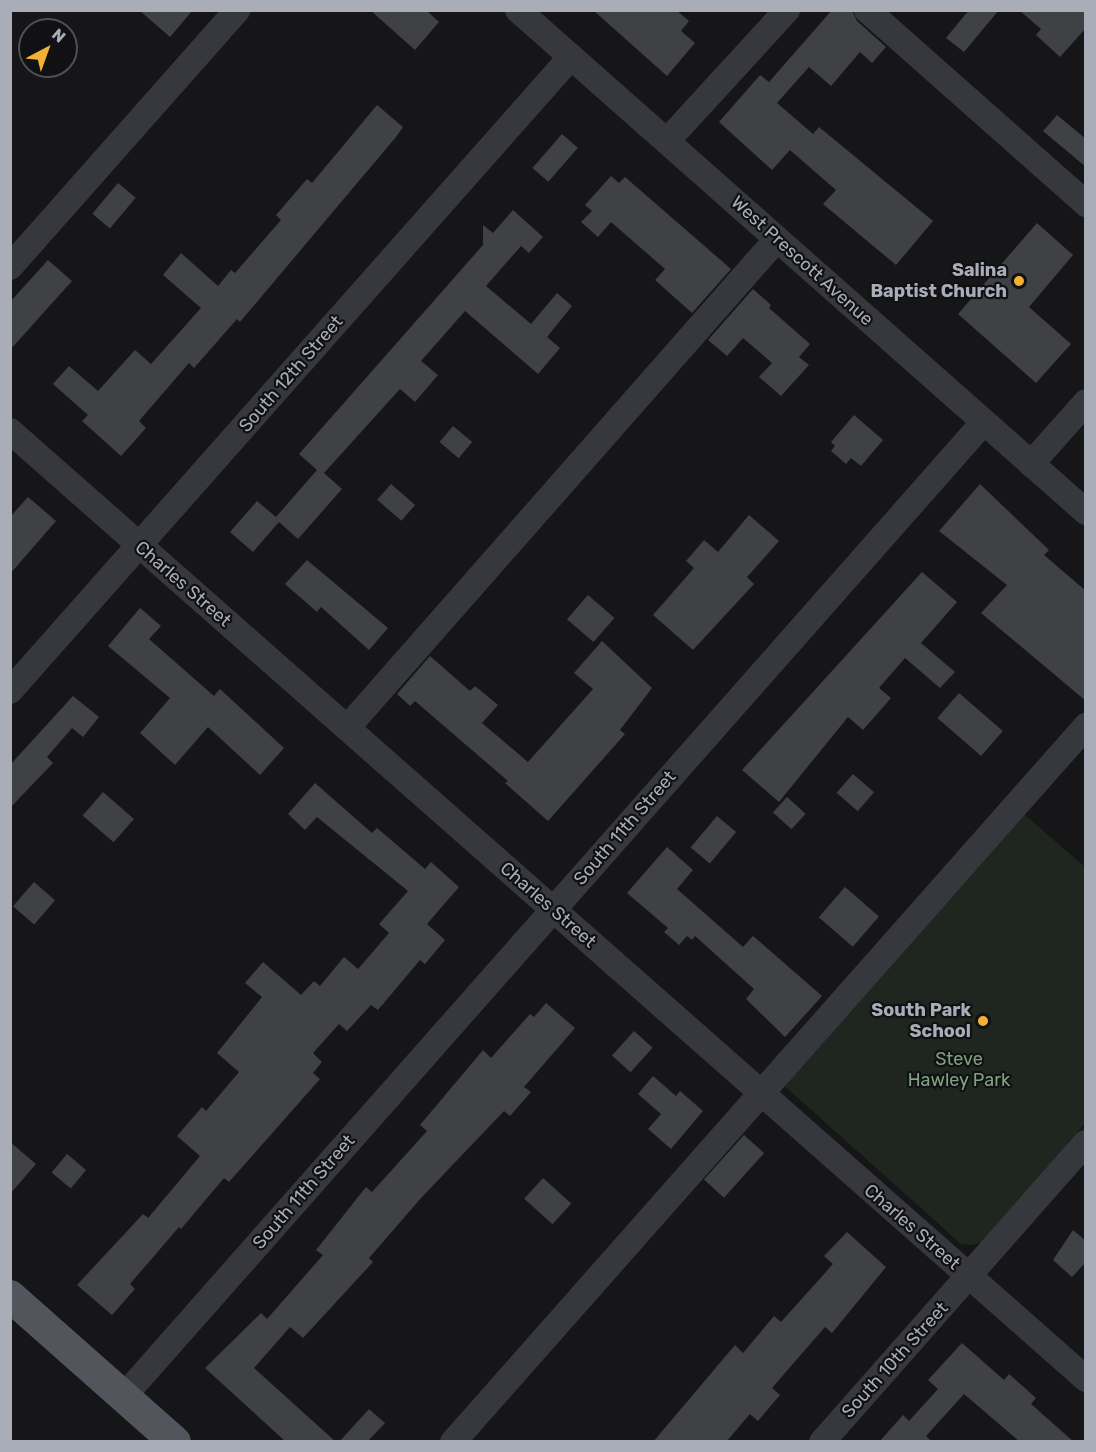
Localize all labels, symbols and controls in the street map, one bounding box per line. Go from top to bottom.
north arrow [18,18,78,78]
text: N [48,25,69,46]
street label: West Prescott Avenue [726,191,878,331]
place label: Salina Baptist Church [870,260,1007,302]
marker: Salina Baptist Church [1012,274,1026,288]
street label: South 12th Street [234,311,348,437]
street label: Charles Street [131,537,235,631]
street label: South 11th Street [569,766,681,890]
street label: Charles Street [496,858,600,952]
place label: South Park School [871,1000,971,1042]
marker: South Park School [976,1014,990,1028]
park label: Steve Hawley Park [907,1049,1011,1092]
street label: South 11th Street [248,1130,360,1254]
street label: Charles Street [860,1180,964,1274]
street label: South 10th Street [837,1298,953,1422]

